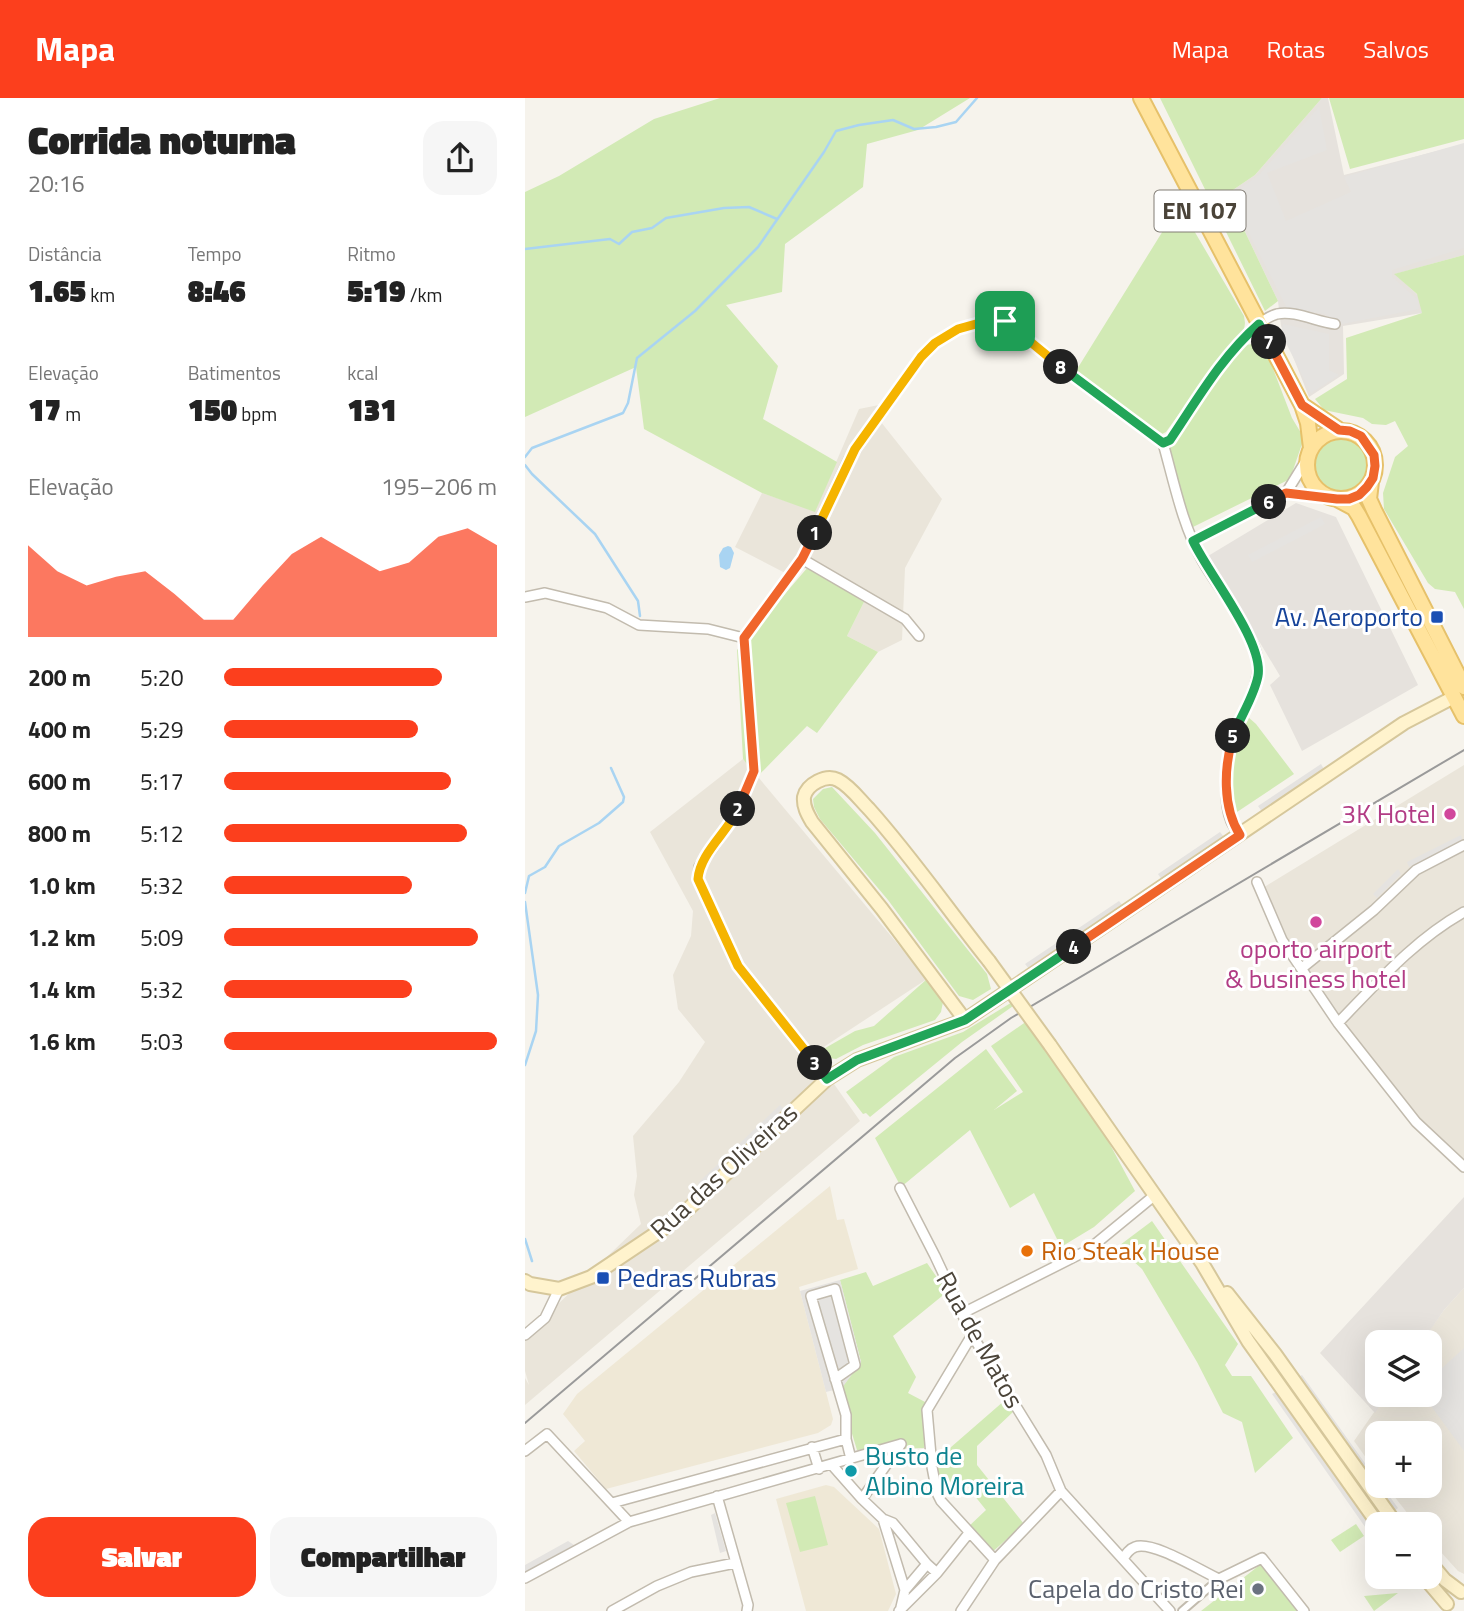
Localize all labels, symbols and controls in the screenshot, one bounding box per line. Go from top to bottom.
text: Mapa [35,24,115,74]
text: Mapa [1172,31,1228,67]
text: Rotas [1266,31,1325,67]
text: Salvos [1363,31,1429,67]
text: Corrida noturna [28,111,296,169]
button: share [423,121,497,195]
text: 20:16 [28,166,85,201]
road number: EN 107 [1155,190,1245,232]
text: Distância [28,239,102,268]
text: Tempo [188,239,241,268]
text: Ritmo [347,239,396,268]
text: 1.65 [28,268,86,314]
text: 8:46 [188,268,246,314]
text: 5:19 [347,268,405,314]
text: km [86,280,115,309]
text: /km [405,280,442,309]
pin [975,291,1035,351]
icon: arrive [986,302,1024,340]
pin: 7 [1251,324,1287,360]
text: 7 [1263,327,1274,356]
pin: 8 [1043,350,1079,384]
text: 8 [1055,352,1066,381]
text: Elevação [28,358,99,387]
text: Batimentos [188,358,281,387]
text: kcal [347,358,378,387]
text: 17 [28,387,61,433]
text: 150 [188,387,237,433]
text: 131 [347,387,397,433]
text: m [61,399,81,428]
text: bpm [237,399,277,428]
text: Elevação [28,469,114,504]
text: 195–206 m [381,469,497,504]
pin: 6 [1251,484,1287,520]
text: 6 [1263,487,1274,516]
pin: 1 [797,516,833,550]
text: 1 [809,518,820,547]
place label: Av. Aeroporto [1275,597,1423,636]
marker: Av. Aeroporto [1429,609,1445,625]
text: 200 m [28,660,91,695]
text: 5:20 [140,660,184,695]
text: 400 m [28,712,91,747]
text: 5:29 [140,712,184,747]
pin: 5 [1215,718,1251,754]
text: 5 [1227,721,1238,750]
text: 600 m [28,764,91,799]
text: 5:17 [140,764,184,799]
pin: 2 [721,792,755,826]
text: 2 [732,794,743,823]
place label: 3K Hotel [1342,794,1436,833]
marker: 3K Hotel [1442,806,1458,822]
text: 800 m [28,816,91,851]
text: 5:12 [140,816,184,851]
text: 1.0 km [28,868,96,903]
text: 5:32 [140,868,184,903]
marker: oporto airport & business hotel [1308,914,1324,930]
text: 1.2 km [28,920,96,955]
text: 5:09 [140,920,184,955]
place label: oporto airport & business hotel [1225,929,1407,998]
pin: 4 [1057,930,1091,964]
text: 4 [1068,932,1079,961]
text: 1.4 km [28,972,96,1007]
text: 5:32 [140,972,184,1007]
text: 1.6 km [28,1024,96,1059]
text: 5:03 [140,1024,184,1059]
pin: 3 [797,1046,833,1080]
text: 3 [809,1048,820,1077]
street label: Rua das Oliveiras [641,1094,806,1248]
place label: Rio Steak House [1041,1231,1220,1270]
marker: Rio Steak House [1019,1243,1035,1259]
place label: Pedras Rubras [617,1258,777,1297]
street label: Rua de Matos [927,1264,1034,1415]
marker: Pedras Rubras [595,1270,611,1286]
map controls [1365,1330,1442,1589]
button: layers [1365,1330,1442,1407]
button: + [1365,1421,1442,1498]
place label: Busto de Albino Moreira [865,1436,1024,1505]
marker: Busto de Albino Moreira [843,1463,859,1479]
button: − [1365,1512,1442,1589]
button: Salvar [28,1517,256,1597]
button: Compartilhar [270,1517,497,1597]
place label: Capela do Cristo Rei [1028,1569,1244,1608]
marker: Capela do Cristo Rei [1250,1581,1266,1597]

